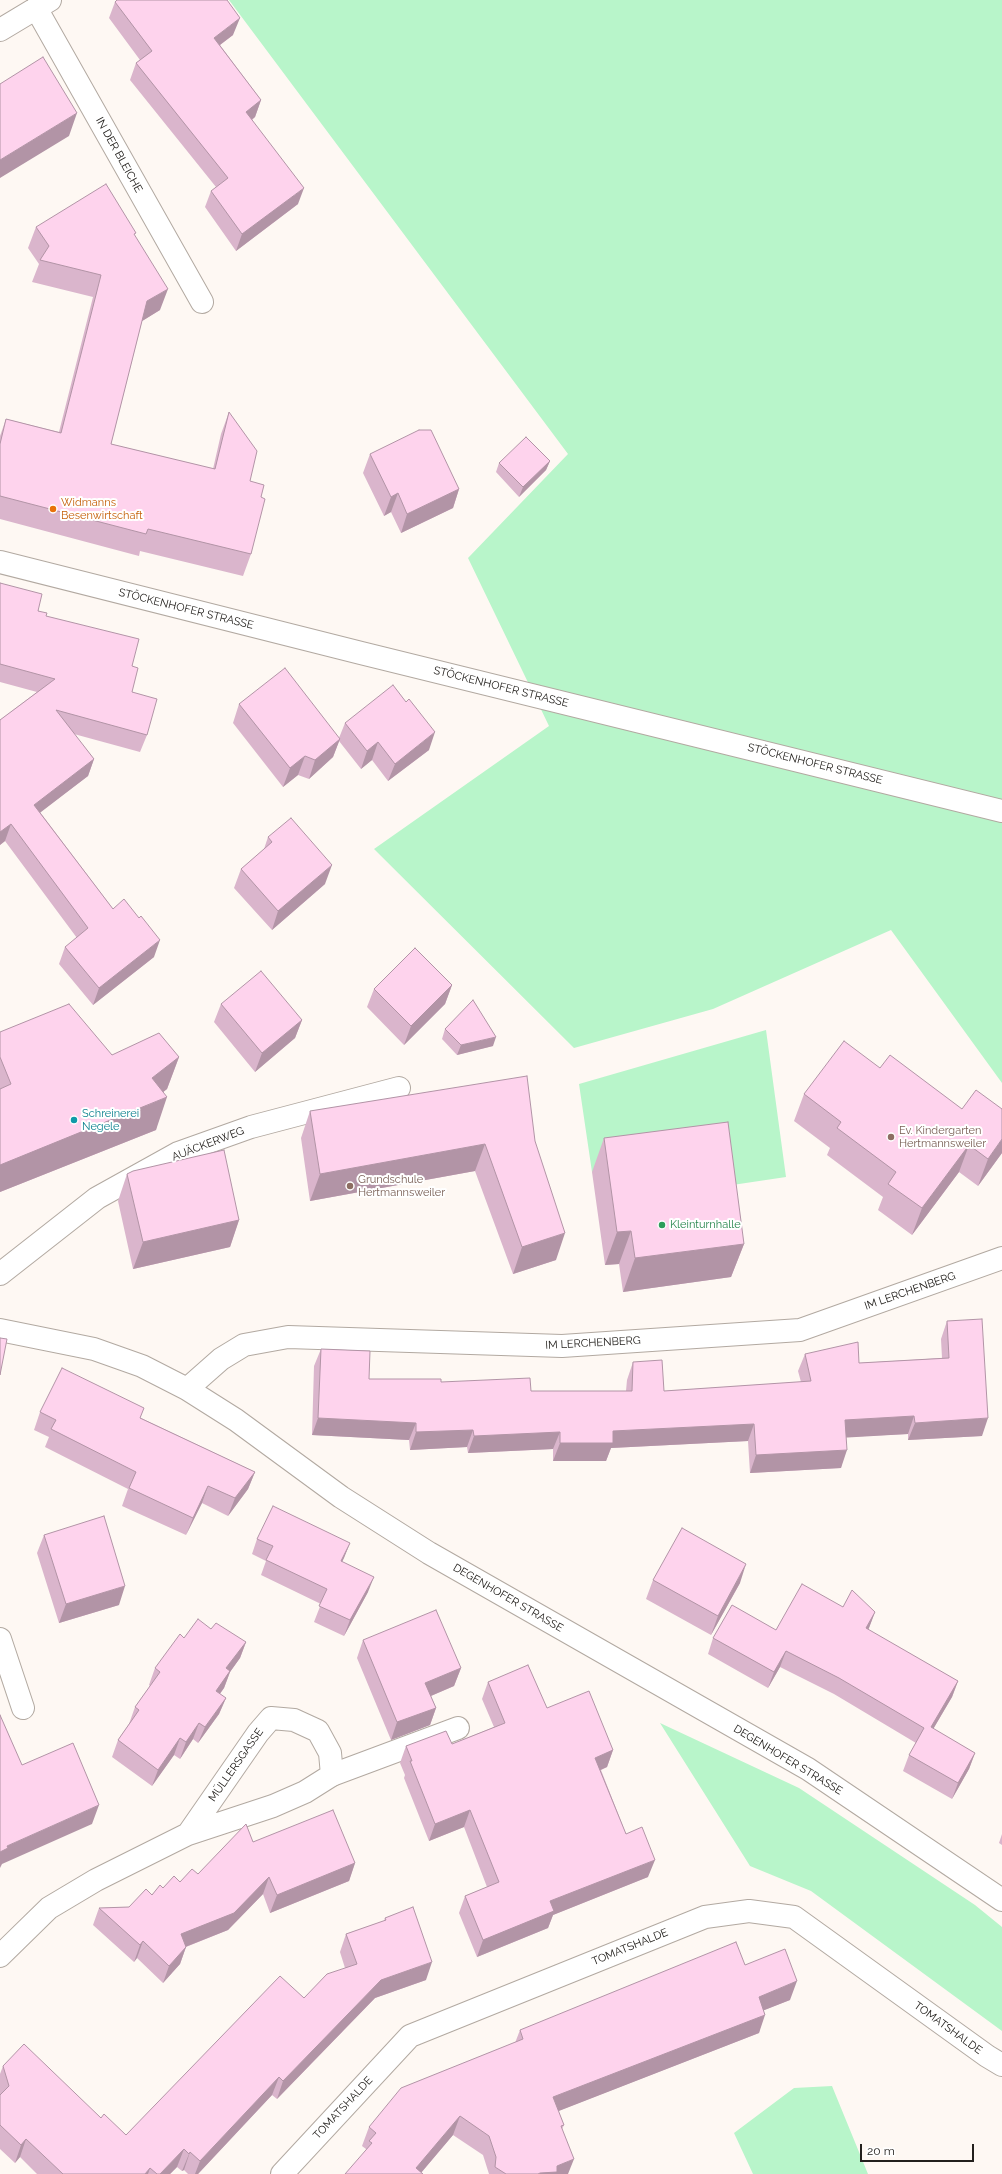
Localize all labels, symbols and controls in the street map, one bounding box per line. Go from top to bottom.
street label: IN DER BLEICHE [93,115,145,195]
place label: Widmanns Besenwirtschaft [61,496,143,522]
marker: Widmanns Besenwirtschaft [48,504,58,514]
street label: STÖCKENHOFER STRASSE [117,586,255,632]
street label: STÖCKENHOFER STRASSE [432,664,570,710]
street label: STÖCKENHOFER STRASSE [746,741,884,787]
place label: Schreinerei Negele [82,1107,139,1133]
marker: Schreinerei Negele [69,1115,79,1125]
street label: AUÄCKERWEG [170,1124,246,1164]
place label: Ev. Kindergarten Hertmannsweiler [899,1124,986,1150]
marker: Ev. Kindergarten Hertmannsweiler [886,1132,896,1142]
place label: Grundschule Hertmannsweiler [358,1173,445,1199]
marker: Grundschule Hertmannsweiler [345,1181,355,1191]
place label: Kleinturnhalle [670,1218,741,1232]
marker: Kleinturnhalle [657,1220,667,1230]
street label: IM LERCHENBERG [863,1269,957,1313]
street label: IM LERCHENBERG [545,1334,641,1352]
street label: DEGENHOFER STRASSE [451,1561,565,1635]
street label: DEGENHOFER STRASSE [731,1722,845,1798]
street label: MÜLLERSGASSE [206,1726,266,1804]
street label: TOMATSHALDE [590,1926,670,1968]
street label: TOMATSHALDE [911,1999,985,2057]
street label: TOMATSHALDE [311,2074,375,2142]
scale bar [862,2136,976,2162]
text: 20 m [867,2144,895,2158]

